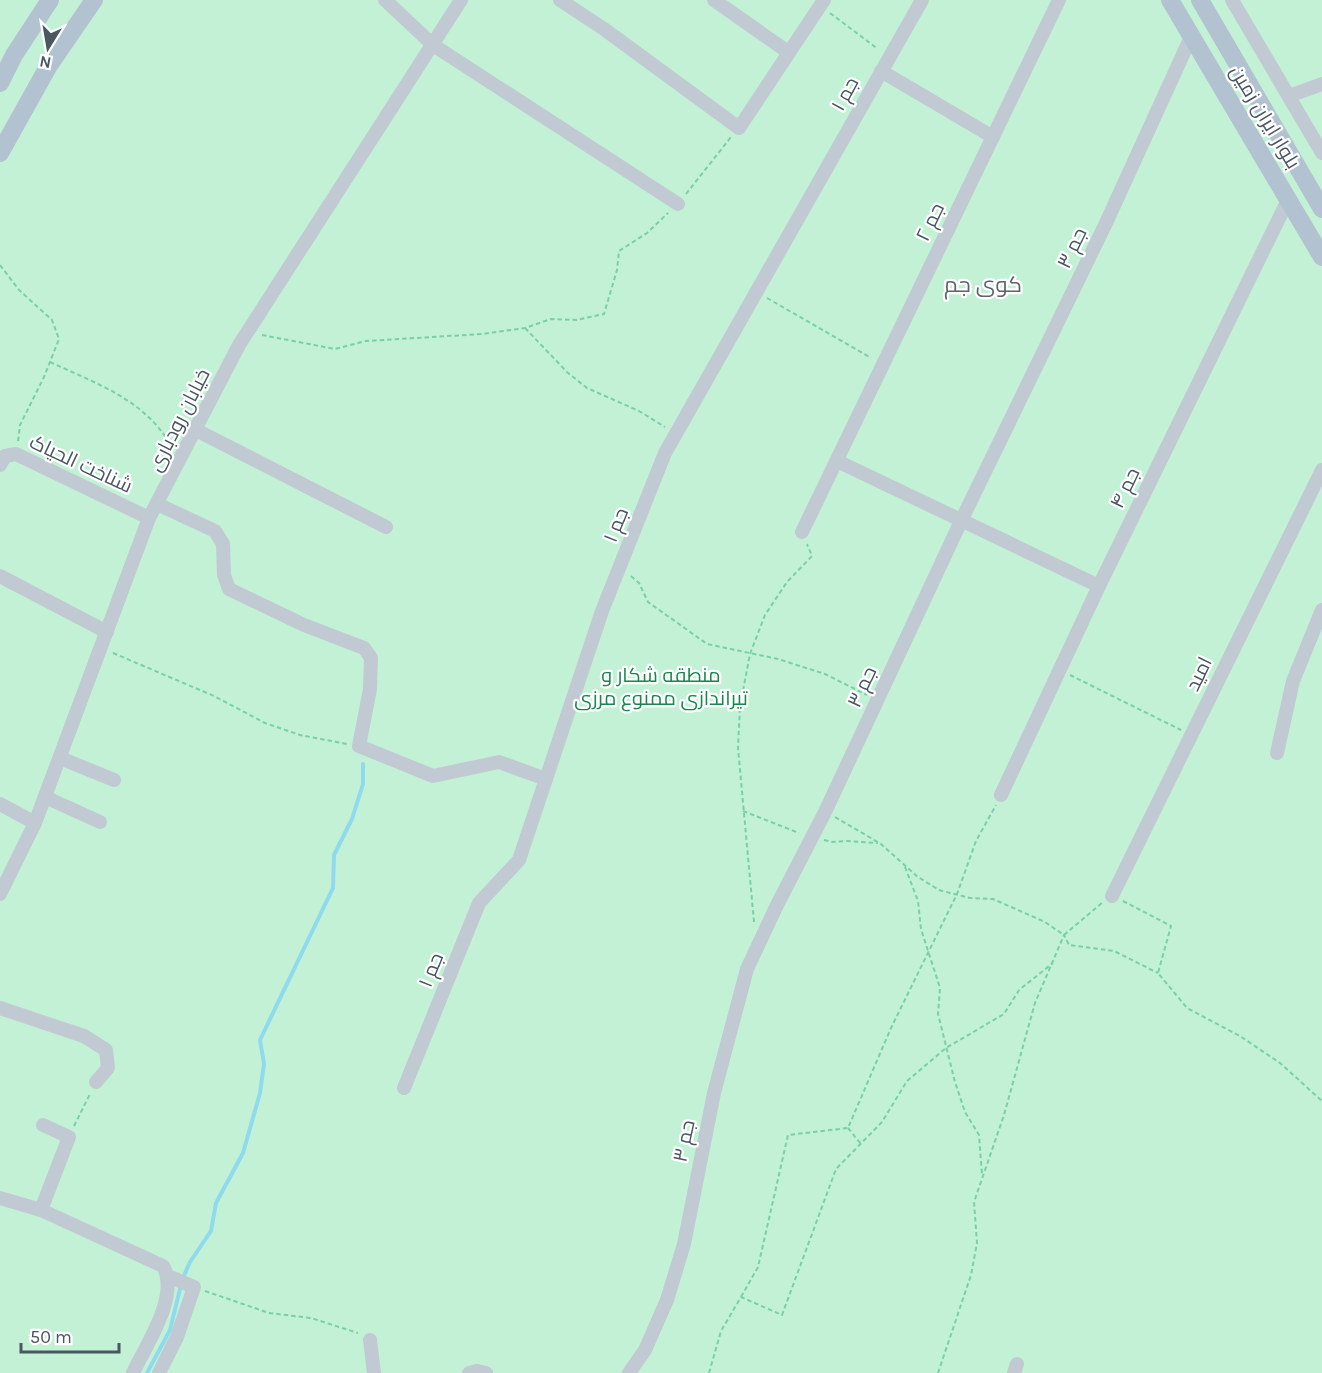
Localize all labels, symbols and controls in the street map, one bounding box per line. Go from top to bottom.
north arrow [18,18,78,78]
text: N [38,52,53,73]
street label: بلوار ایران زمین [1224,61,1305,173]
street label: جم ۱ [826,73,865,116]
street label: جم ۲ [911,199,951,246]
street label: جم ۳ [1052,224,1093,273]
district label: کوی جم [944,272,1022,300]
street label: خیابان رودباری [143,365,216,476]
street label: شناخت الحیاک [26,430,136,498]
street label: جم ۴ [1105,464,1146,513]
street label: جم ۱ [599,504,635,546]
street label: امید [1181,653,1217,695]
street label: جم ۳ [843,663,883,712]
park label: منطقه شکار و تیراندازی ممنوع مرزی [574,664,748,712]
street label: جم ۱ [414,949,450,991]
street label: جم ۳ [668,1118,702,1165]
scale bar [21,1316,118,1354]
text: 50 m [30,1326,72,1348]

